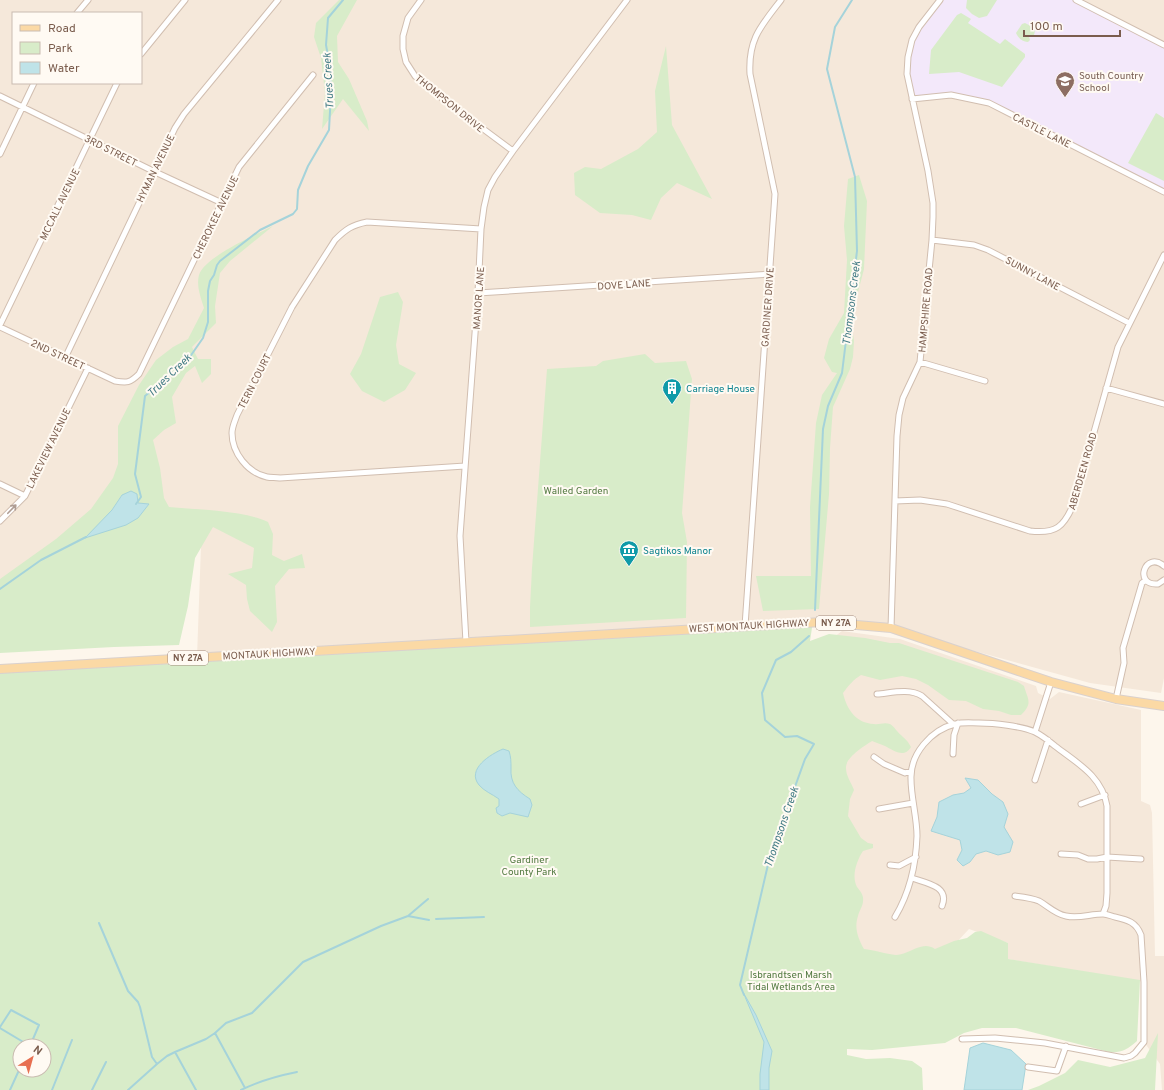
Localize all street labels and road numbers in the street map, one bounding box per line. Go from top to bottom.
street label: THOMPSON DRIVE [412,72,486,136]
street label: CASTLE LANE [1010,111,1073,152]
street label: 3RD STREET [82,132,139,170]
street label: HYMAN AVENUE [134,132,179,205]
street label: MCCALL AVENUE [37,167,83,243]
street label: CHEROKEE AVENUE [190,174,242,262]
street label: SUNNY LANE [1003,254,1062,294]
street label: MANOR LANE [471,266,488,330]
street label: GARDINER DRIVE [759,267,778,347]
street label: HAMPSHIRE ROAD [916,267,937,353]
street label: DOVE LANE [597,277,651,294]
street label: 2ND STREET [28,337,87,374]
street label: TERN COURT [236,352,275,412]
street label: LAKEVIEW AVENUE [24,406,75,491]
street label: ABERDEEN ROAD [1066,431,1101,512]
road number: NY 27A [816,616,856,630]
street label: WEST MONTAUK HIGHWAY [688,617,810,636]
street label: MONTAUK HIGHWAY [222,646,316,663]
road number: NY 27A [168,651,208,665]

